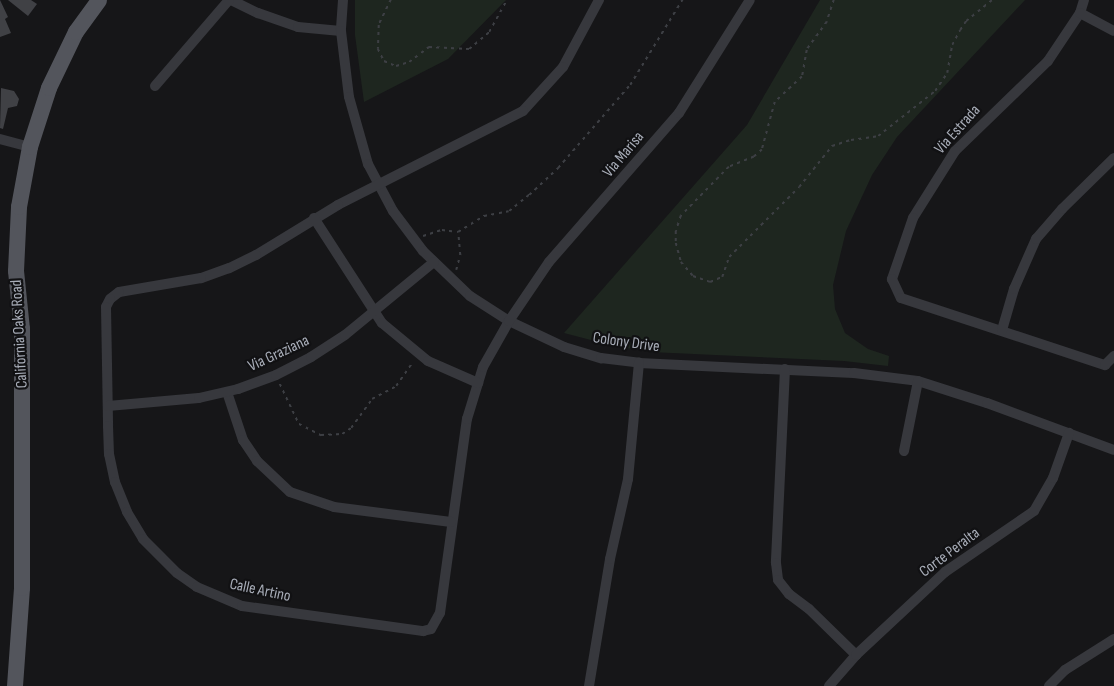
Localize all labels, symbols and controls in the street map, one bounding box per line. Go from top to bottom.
street label: Via Estrada [931,101,985,159]
street label: Via Marisa [599,128,649,182]
street label: California Oaks Road [8,279,32,389]
street label: Colony Drive [591,329,661,357]
street label: Via Graziana [245,332,313,376]
street label: Corte Peralta [916,524,984,582]
street label: Calle Artino [228,575,292,607]

